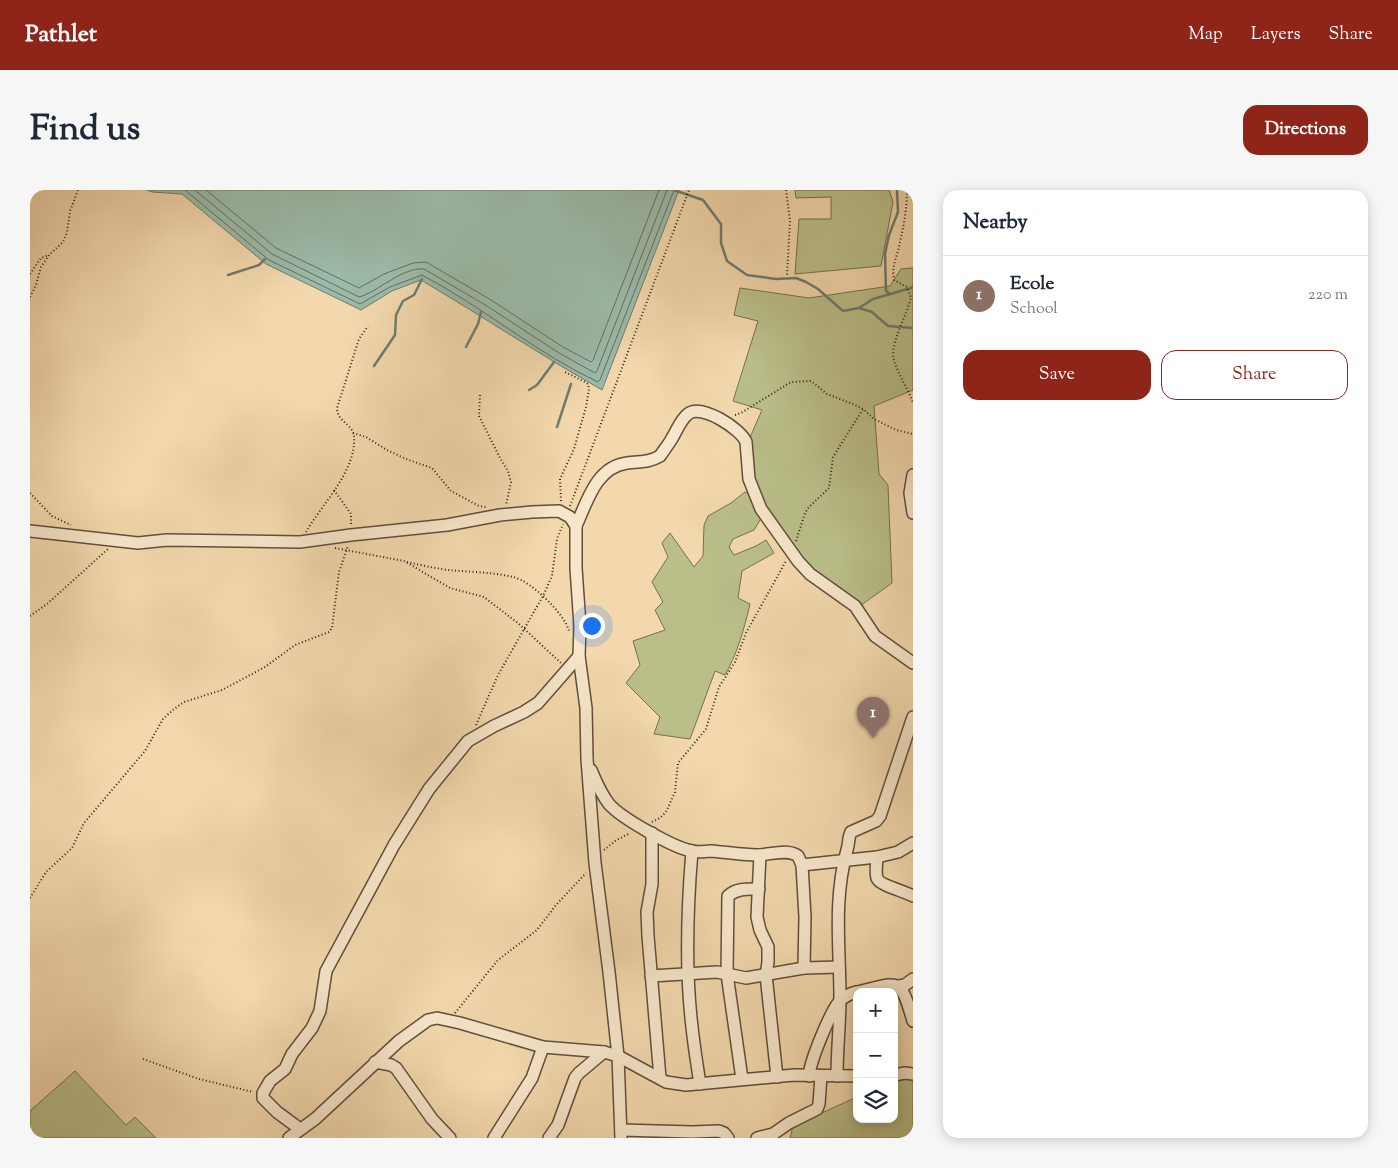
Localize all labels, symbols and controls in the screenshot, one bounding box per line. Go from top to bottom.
text: Pathlet [25,18,97,52]
text: Map [1188,22,1223,48]
text: Layers [1251,22,1301,48]
text: Share [1329,22,1373,48]
text: Find us [30,105,140,156]
button: Directions [1243,105,1368,155]
text: Nearby [963,208,1028,238]
text: Ecole [1010,271,1054,298]
text: 1 [976,284,982,307]
text: 220 m [1308,284,1348,307]
text: School [1010,298,1058,321]
button: Save [963,350,1151,400]
button: Share [1161,350,1348,400]
your location [579,613,605,639]
pin: 1 [857,697,889,738]
map controls [853,988,898,1123]
button: + [853,988,898,1033]
button: − [853,1033,898,1078]
button: layers [853,1078,898,1123]

